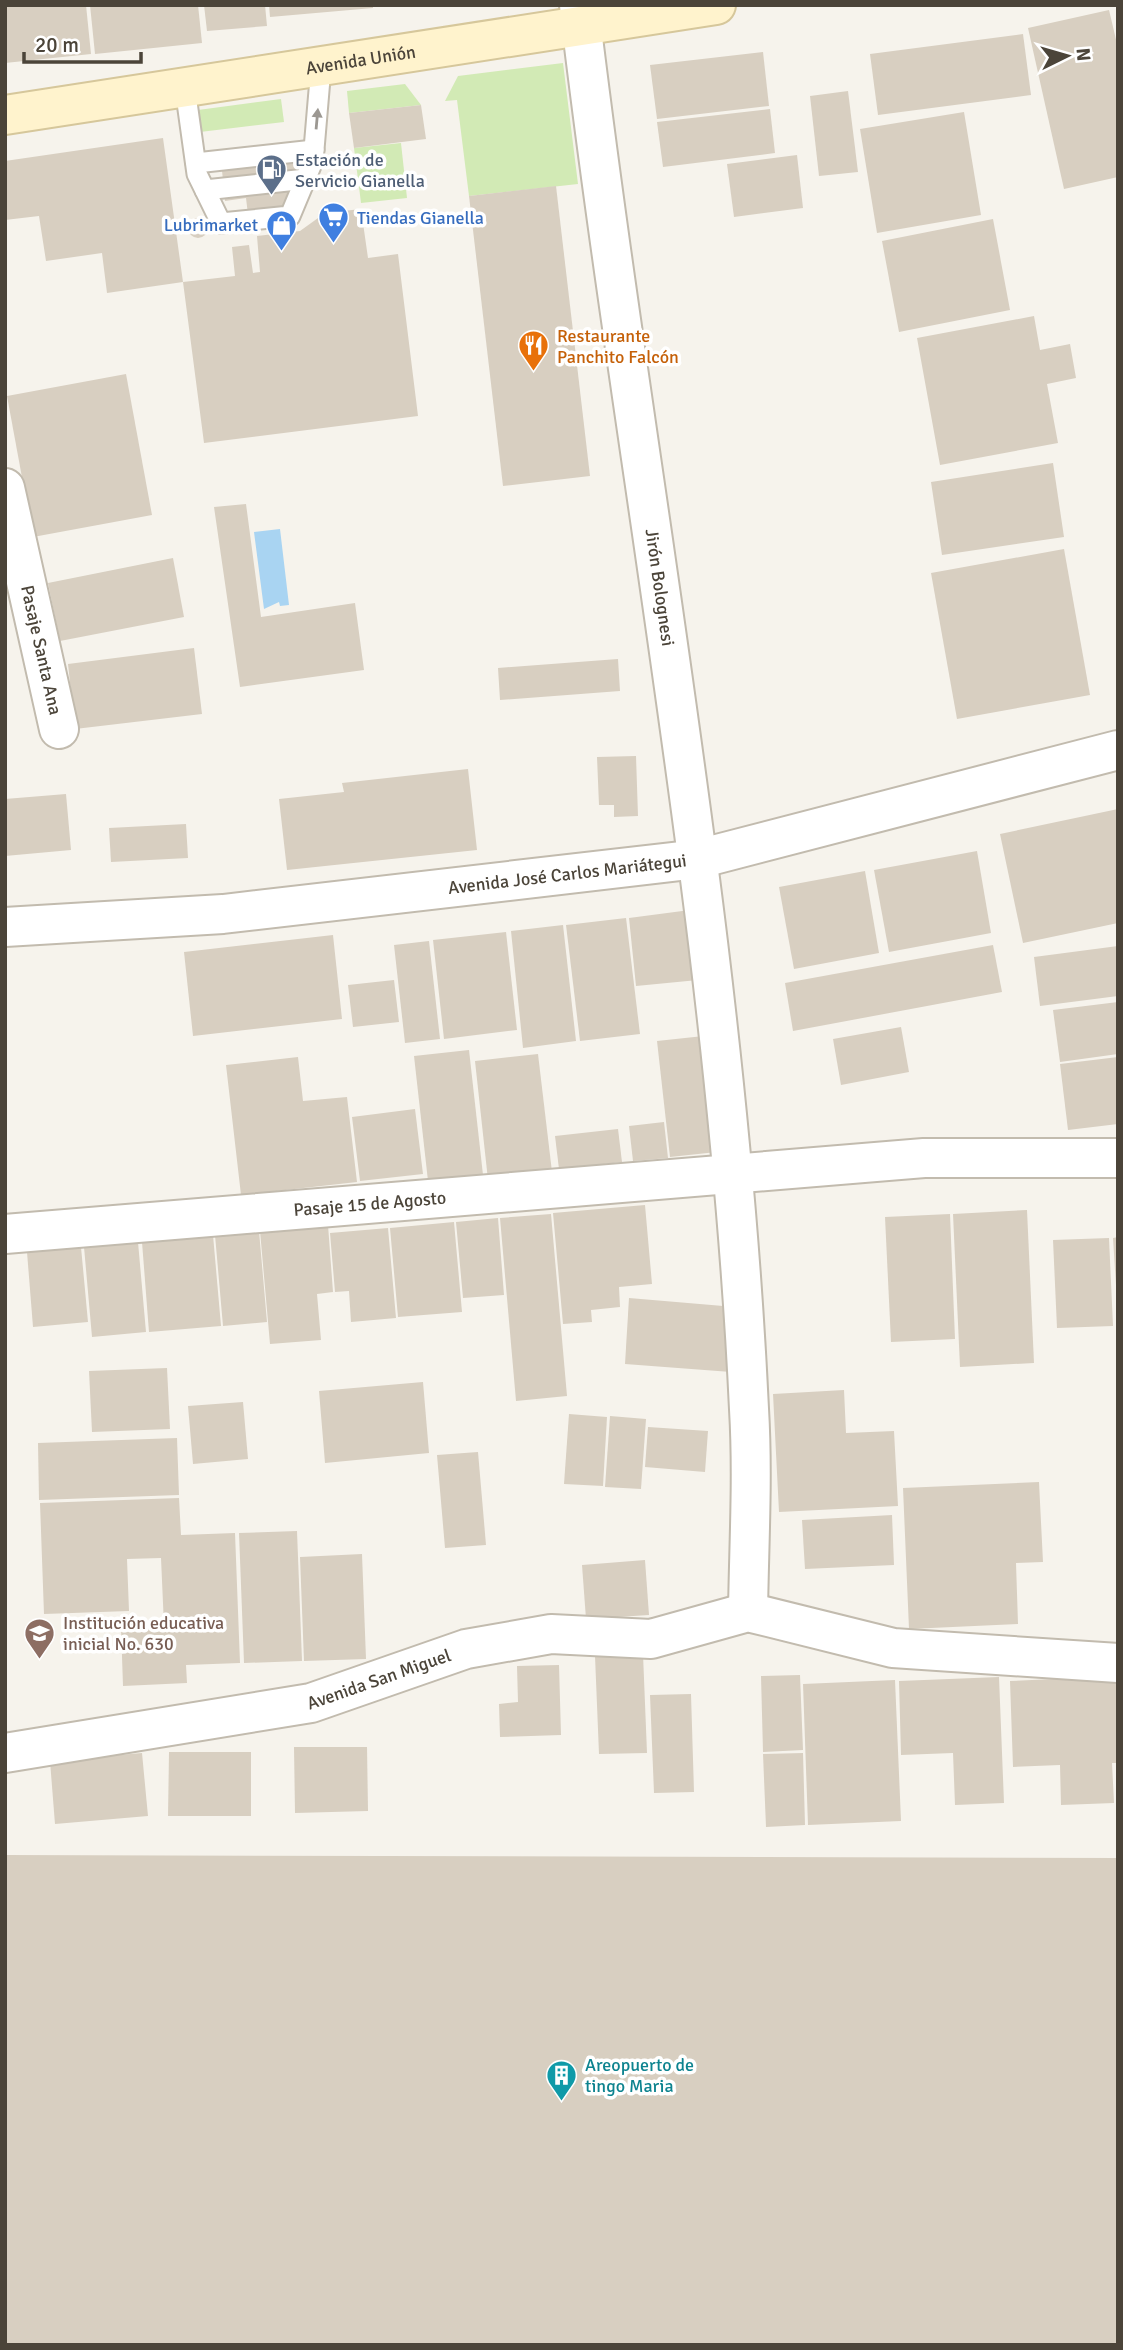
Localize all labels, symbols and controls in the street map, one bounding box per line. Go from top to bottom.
scale bar [24,21,142,65]
north arrow [1032,21,1102,91]
text: 20 m [35,32,79,58]
street label: Avenida Unión [304,41,417,79]
text: N [1070,47,1095,62]
one-way arrow [312,108,323,130]
place label: Estación de Servicio Gianella [295,149,425,192]
fuel station icon: Estación de Servicio Gianella [255,153,289,197]
supermarket icon: Tiendas Gianella [317,201,351,245]
place label: Tiendas Gianella [357,207,484,229]
shop icon: Lubrimarket [264,208,298,252]
place label: Lubrimarket [164,214,258,236]
place label: Restaurante Panchito Falcón [557,325,679,368]
restaurant icon: Restaurante Panchito Falcón [517,329,551,373]
street label: Jirón Bolognesi [640,527,679,648]
street label: Pasaje Santa Ana [16,583,67,717]
street label: Avenida José Carlos Mariátegui [447,849,688,899]
street label: Pasaje 15 de Agosto [293,1187,447,1221]
place label: Institución educativa inicial No. 630 [63,1612,224,1655]
school or university icon: Institución educativa inicial No. 630 [23,1616,57,1660]
street label: Avenida San Miguel [304,1644,454,1715]
place label: Areopuerto de tingo Maria [585,2054,694,2097]
building icon: Areopuerto de tingo Maria [545,2058,579,2102]

